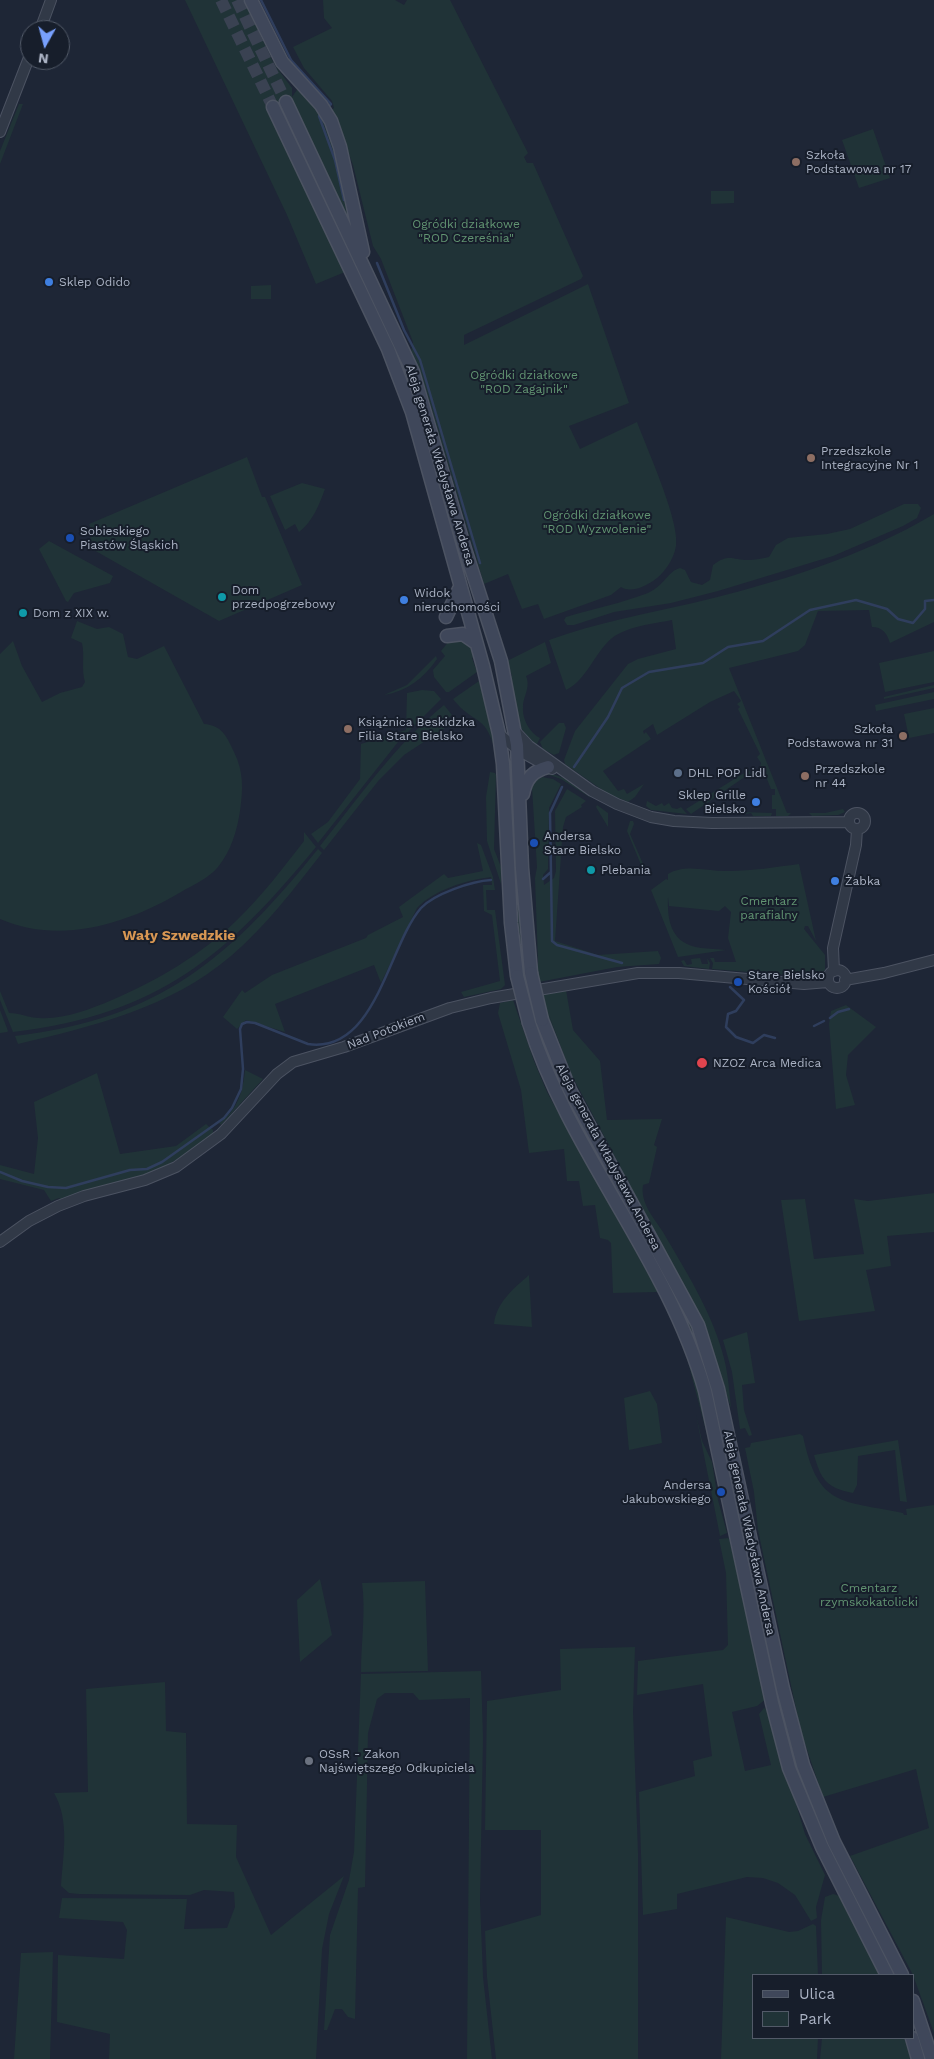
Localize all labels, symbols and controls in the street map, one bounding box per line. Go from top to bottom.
north arrow [20,20,70,70]
text: N [37,50,49,67]
place label: Szkoła Podstawowa nr 17 [806,148,911,176]
marker: Szkoła Podstawowa nr 17 [790,156,802,168]
park label: Ogródki działkowe "ROD Czereśnia" [412,217,520,245]
place label: Sklep Odido [59,275,130,289]
marker: Sklep Odido [43,276,55,288]
street label: Aleja generała Władysława Andersa [403,363,477,567]
park label: Ogródki działkowe "ROD Zagajnik" [470,368,578,396]
place label: Przedszkole Integracyjne Nr 1 [821,444,918,472]
marker: Przedszkole Integracyjne Nr 1 [805,452,817,464]
park label: Ogródki działkowe "ROD Wyzwolenie" [543,508,651,536]
place label: Sobieskiego Piastów Śląskich [80,524,178,552]
marker: Sobieskiego Piastów Śląskich [64,532,76,544]
place label: Dom przedpogrzebowy [232,583,335,611]
place label: Widok nieruchomości [414,586,500,614]
marker: Dom przedpogrzebowy [216,591,228,603]
marker: Widok nieruchomości [398,594,410,606]
place label: Dom z XIX w. [33,606,109,620]
marker: Dom z XIX w. [17,607,29,619]
place label: Książnica Beskidzka Filia Stare Bielsko [358,715,475,743]
place label: Szkoła Podstawowa nr 31 [787,722,893,750]
marker: Książnica Beskidzka Filia Stare Bielsko [342,723,354,735]
marker: Szkoła Podstawowa nr 31 [897,730,909,742]
place label: Przedszkole nr 44 [815,762,885,790]
place label: DHL POP Lidl [688,766,766,780]
marker: DHL POP Lidl [672,767,684,779]
marker: Przedszkole nr 44 [799,770,811,782]
place label: Sklep Grille Bielsko [678,788,746,816]
marker: Sklep Grille Bielsko [750,796,762,808]
place label: Andersa Stare Bielsko [544,829,621,857]
marker: Andersa Stare Bielsko [528,837,540,849]
place label: Plebania [601,863,651,877]
marker: Plebania [585,864,597,876]
place label: Żabka [845,874,880,888]
marker: Żabka [829,875,841,887]
park label: Cmentarz parafialny [740,894,798,922]
district label: Wały Szwedzkie [123,928,235,944]
place label: Stare Bielsko Kościół [748,968,825,996]
marker: Stare Bielsko Kościół [732,976,744,988]
street label: Nad Potokiem [345,1010,427,1052]
marker: NZOZ Arca Medica [695,1056,709,1070]
place label: NZOZ Arca Medica [713,1056,821,1070]
street label: Aleja generała Władysława Andersa [553,1061,663,1253]
street label: Aleja generała Władysława Andersa [720,1429,778,1637]
place label: Andersa Jakubowskiego [622,1478,711,1506]
marker: Andersa Jakubowskiego [715,1486,727,1498]
park label: Cmentarz rzymskokatolicki [820,1581,918,1609]
place label: OSsR - Zakon Najświętszego Odkupiciela [319,1747,475,1775]
marker: OSsR - Zakon Najświętszego Odkupiciela [303,1755,315,1767]
legend [752,1974,914,2039]
text: Ulica [799,1985,835,2003]
text: Park [799,2010,831,2028]

